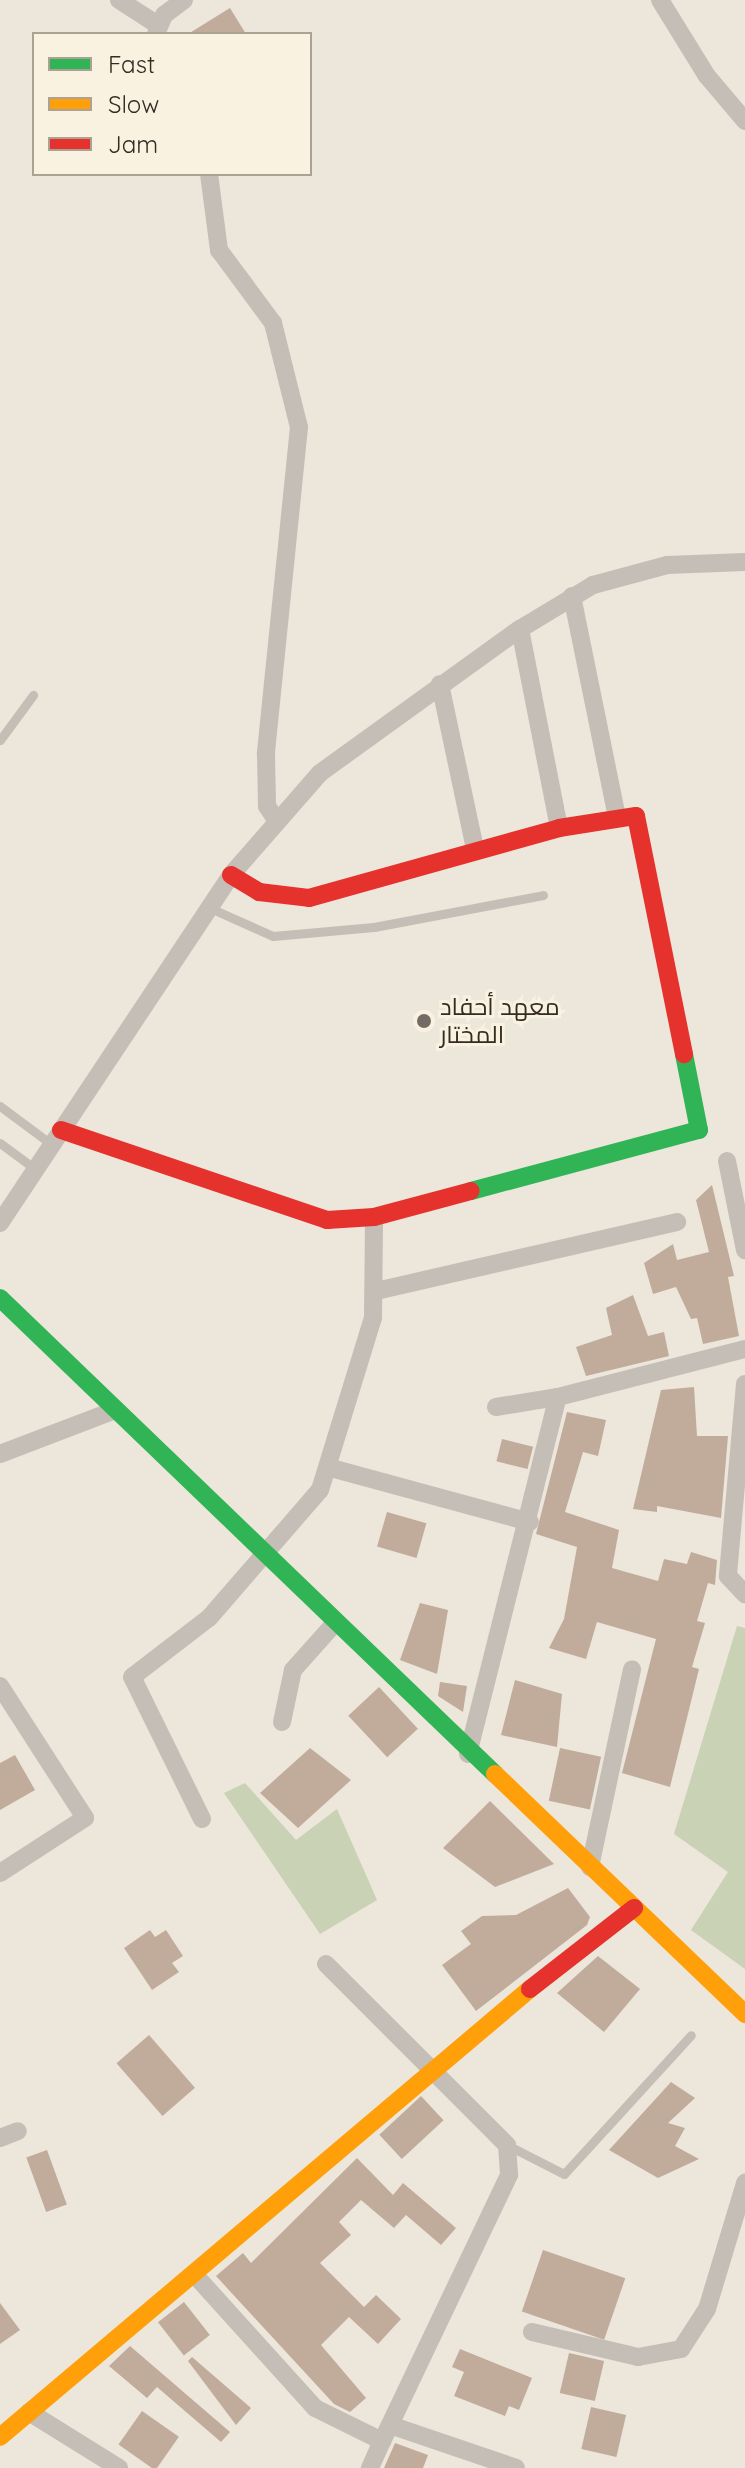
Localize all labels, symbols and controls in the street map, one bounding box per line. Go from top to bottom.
legend [32,32,312,176]
text: Fast [108,49,155,79]
text: Slow [108,89,159,119]
text: Jam [108,129,158,159]
place label: معهد أحفاد المختار [440,993,560,1049]
marker: معهد أحفاد المختار [415,1012,433,1030]

